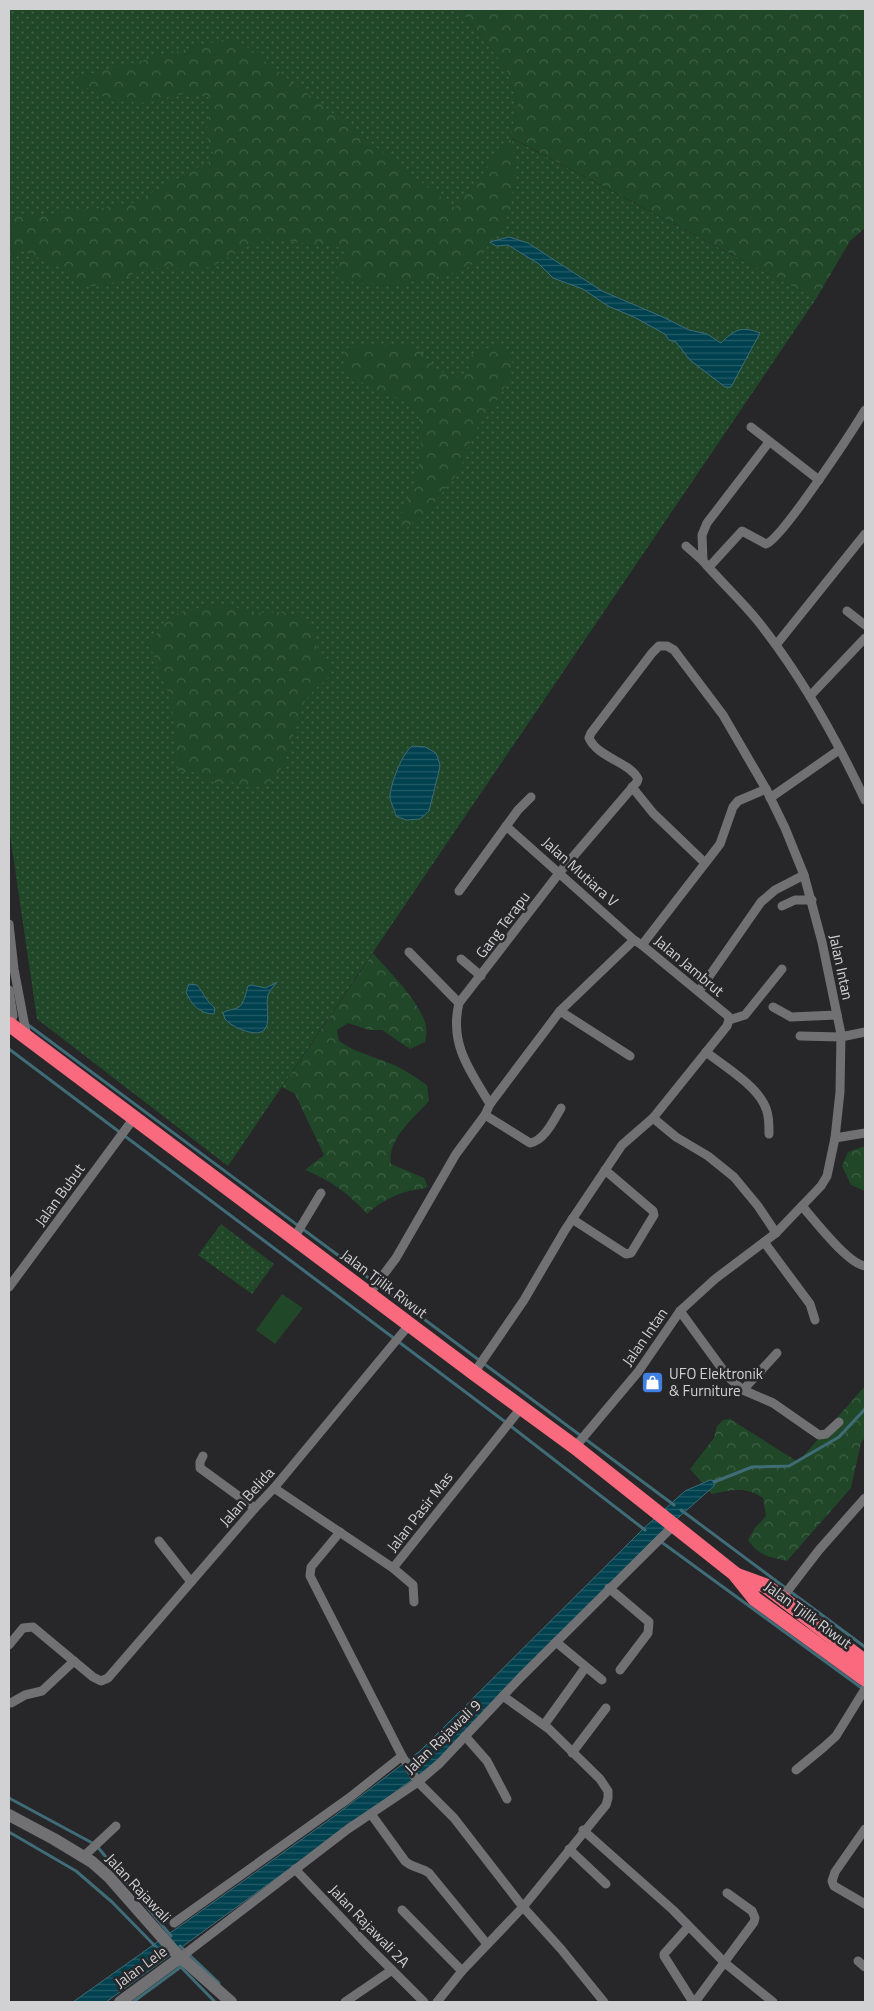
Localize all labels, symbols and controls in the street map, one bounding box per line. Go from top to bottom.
street label: Jalan Mutiara V [537,831,624,912]
street label: Gang Terapu [470,886,535,963]
street label: Jalan Jambrut [649,930,730,1002]
street label: Jalan Intan [823,932,860,1002]
street label: Jalan Bubut [29,1158,91,1231]
street label: Jalan Tjilik Riwut [336,1243,433,1324]
street label: Jalan Intan [616,1303,673,1371]
place label: UFO Elektronik & Furniture [669,1362,763,1402]
shop icon: UFO Elektronik & Furniture [641,1371,665,1395]
street label: Jalan Belida [214,1461,280,1532]
street label: Jalan Pasir Mas [381,1467,458,1557]
street label: Jalan Tjilik Riwut [760,1575,857,1655]
street label: Jalan Rajawali 9 [399,1694,486,1779]
street label: Jalan Rajawali [100,1848,177,1927]
street label: Jalan Rajawali 2A [324,1879,415,1973]
street label: Jalan Lele [110,1940,172,1994]

